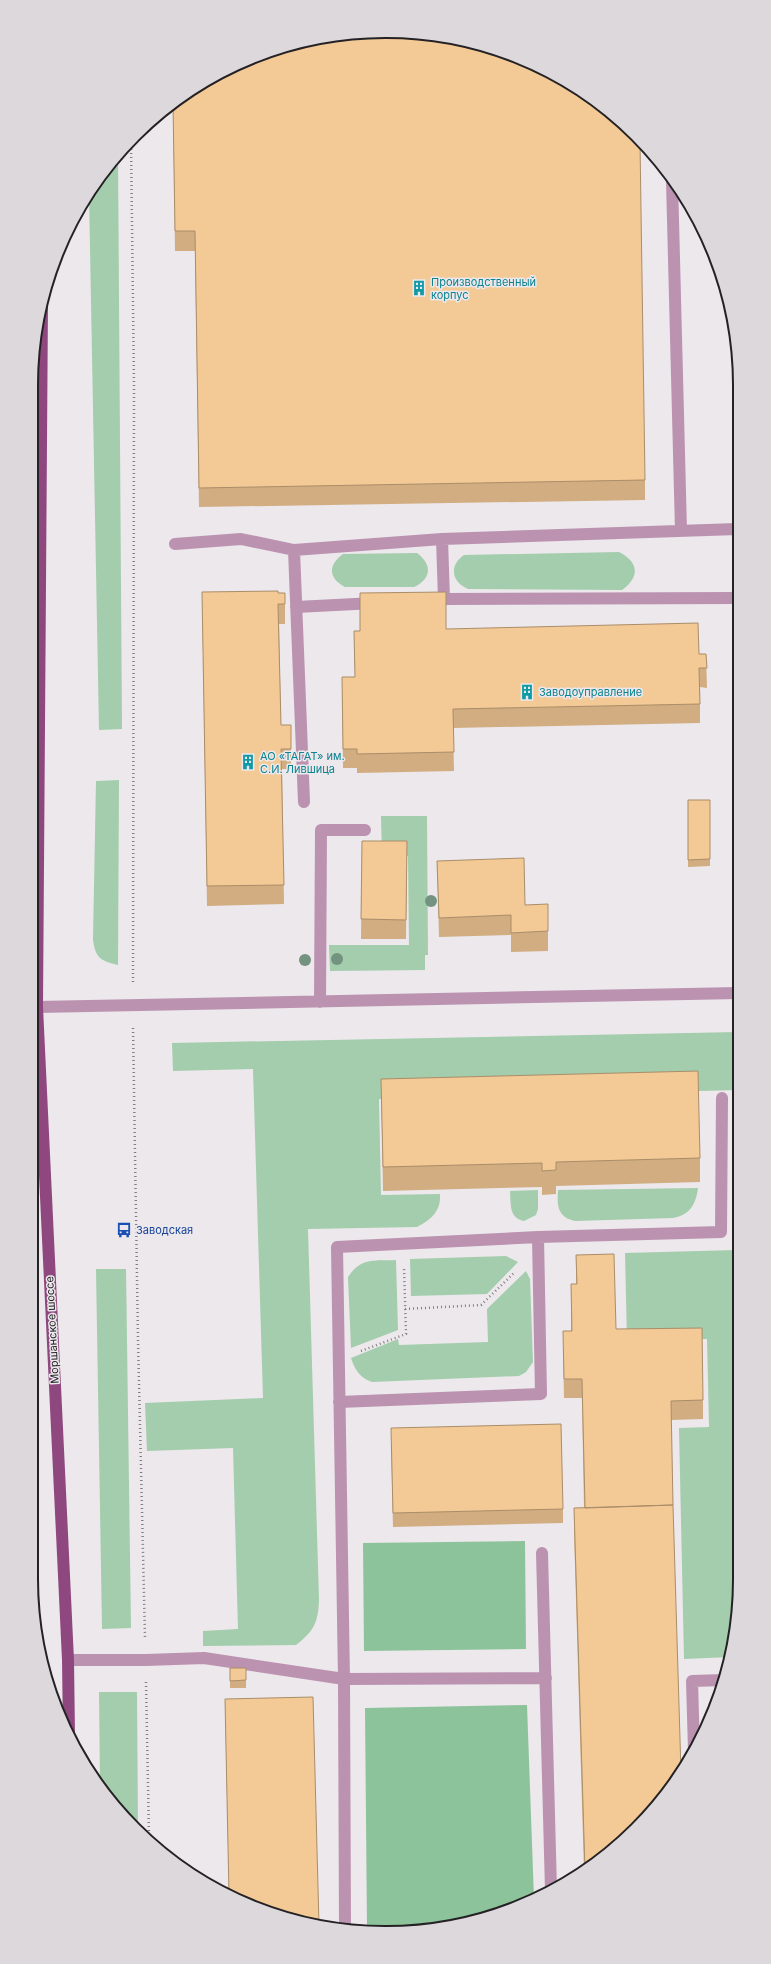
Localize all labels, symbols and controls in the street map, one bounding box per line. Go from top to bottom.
place label: Производственный корпус [431,275,536,302]
building icon: Производственный корпус [410,279,428,297]
building icon: Заводоуправление [518,683,536,701]
place label: Заводоуправление [539,685,642,699]
place label: АО «ТАГАТ» им. С.И. Лившица [260,749,345,776]
building icon: АО «ТАГАТ» им. С.И. Лившица [239,753,257,771]
bus stop icon: Заводская [115,1221,133,1239]
place label: Заводская [136,1223,193,1237]
street label: Моршанское шоссе [42,1276,62,1384]

